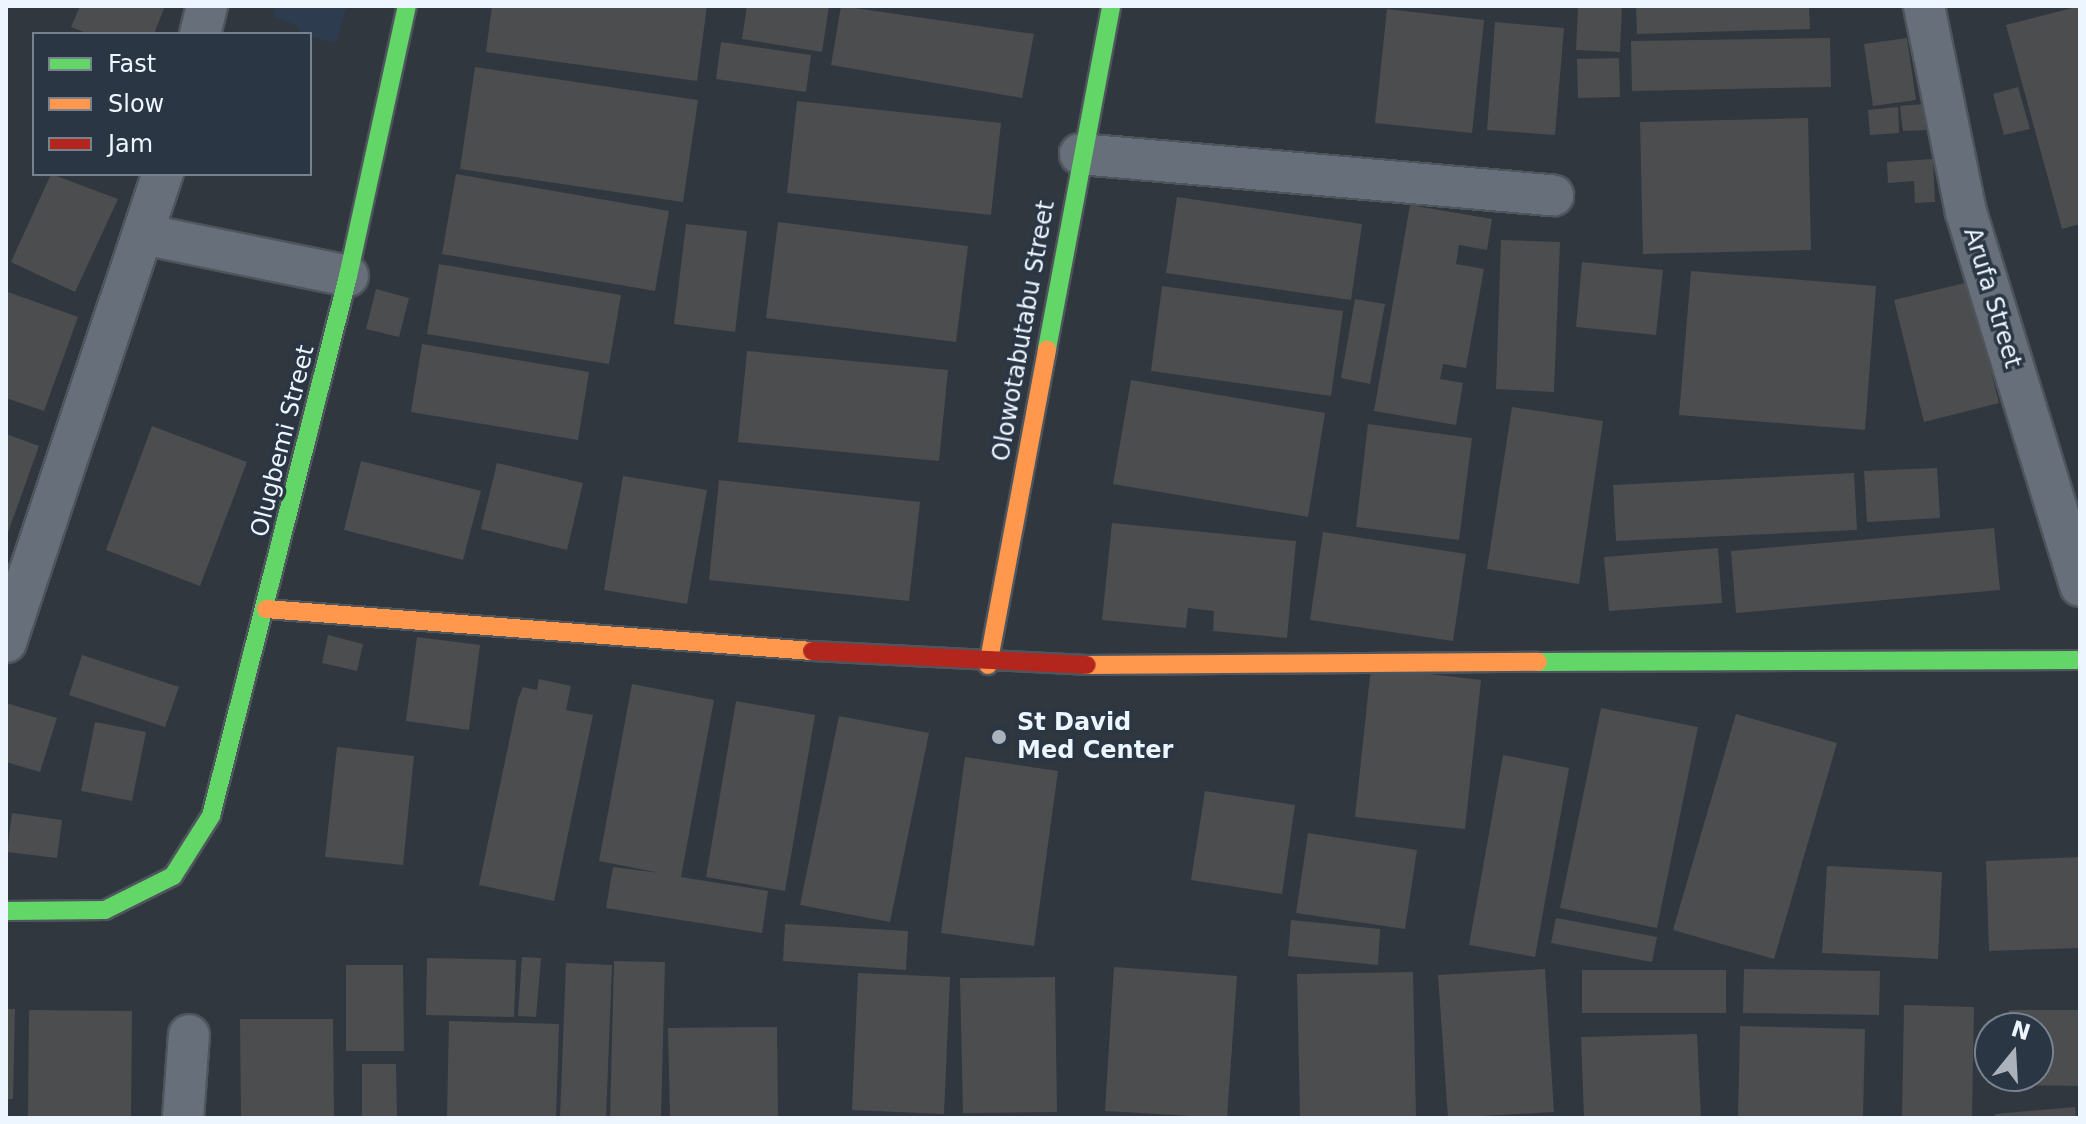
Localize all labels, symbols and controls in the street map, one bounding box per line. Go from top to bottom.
legend [32,32,312,176]
text: Fast [108,50,156,78]
text: Slow [108,90,164,118]
text: Jam [108,130,153,158]
street label: Olowotabutabu Street [987,198,1061,464]
street label: Arufa Street [1957,224,2027,372]
street label: Olugbemi Street [245,342,321,540]
place label: St David Med Center [1017,709,1173,765]
marker: St David Med Center [988,726,1010,748]
north arrow [1974,1012,2054,1092]
text: N [2008,1016,2034,1045]

